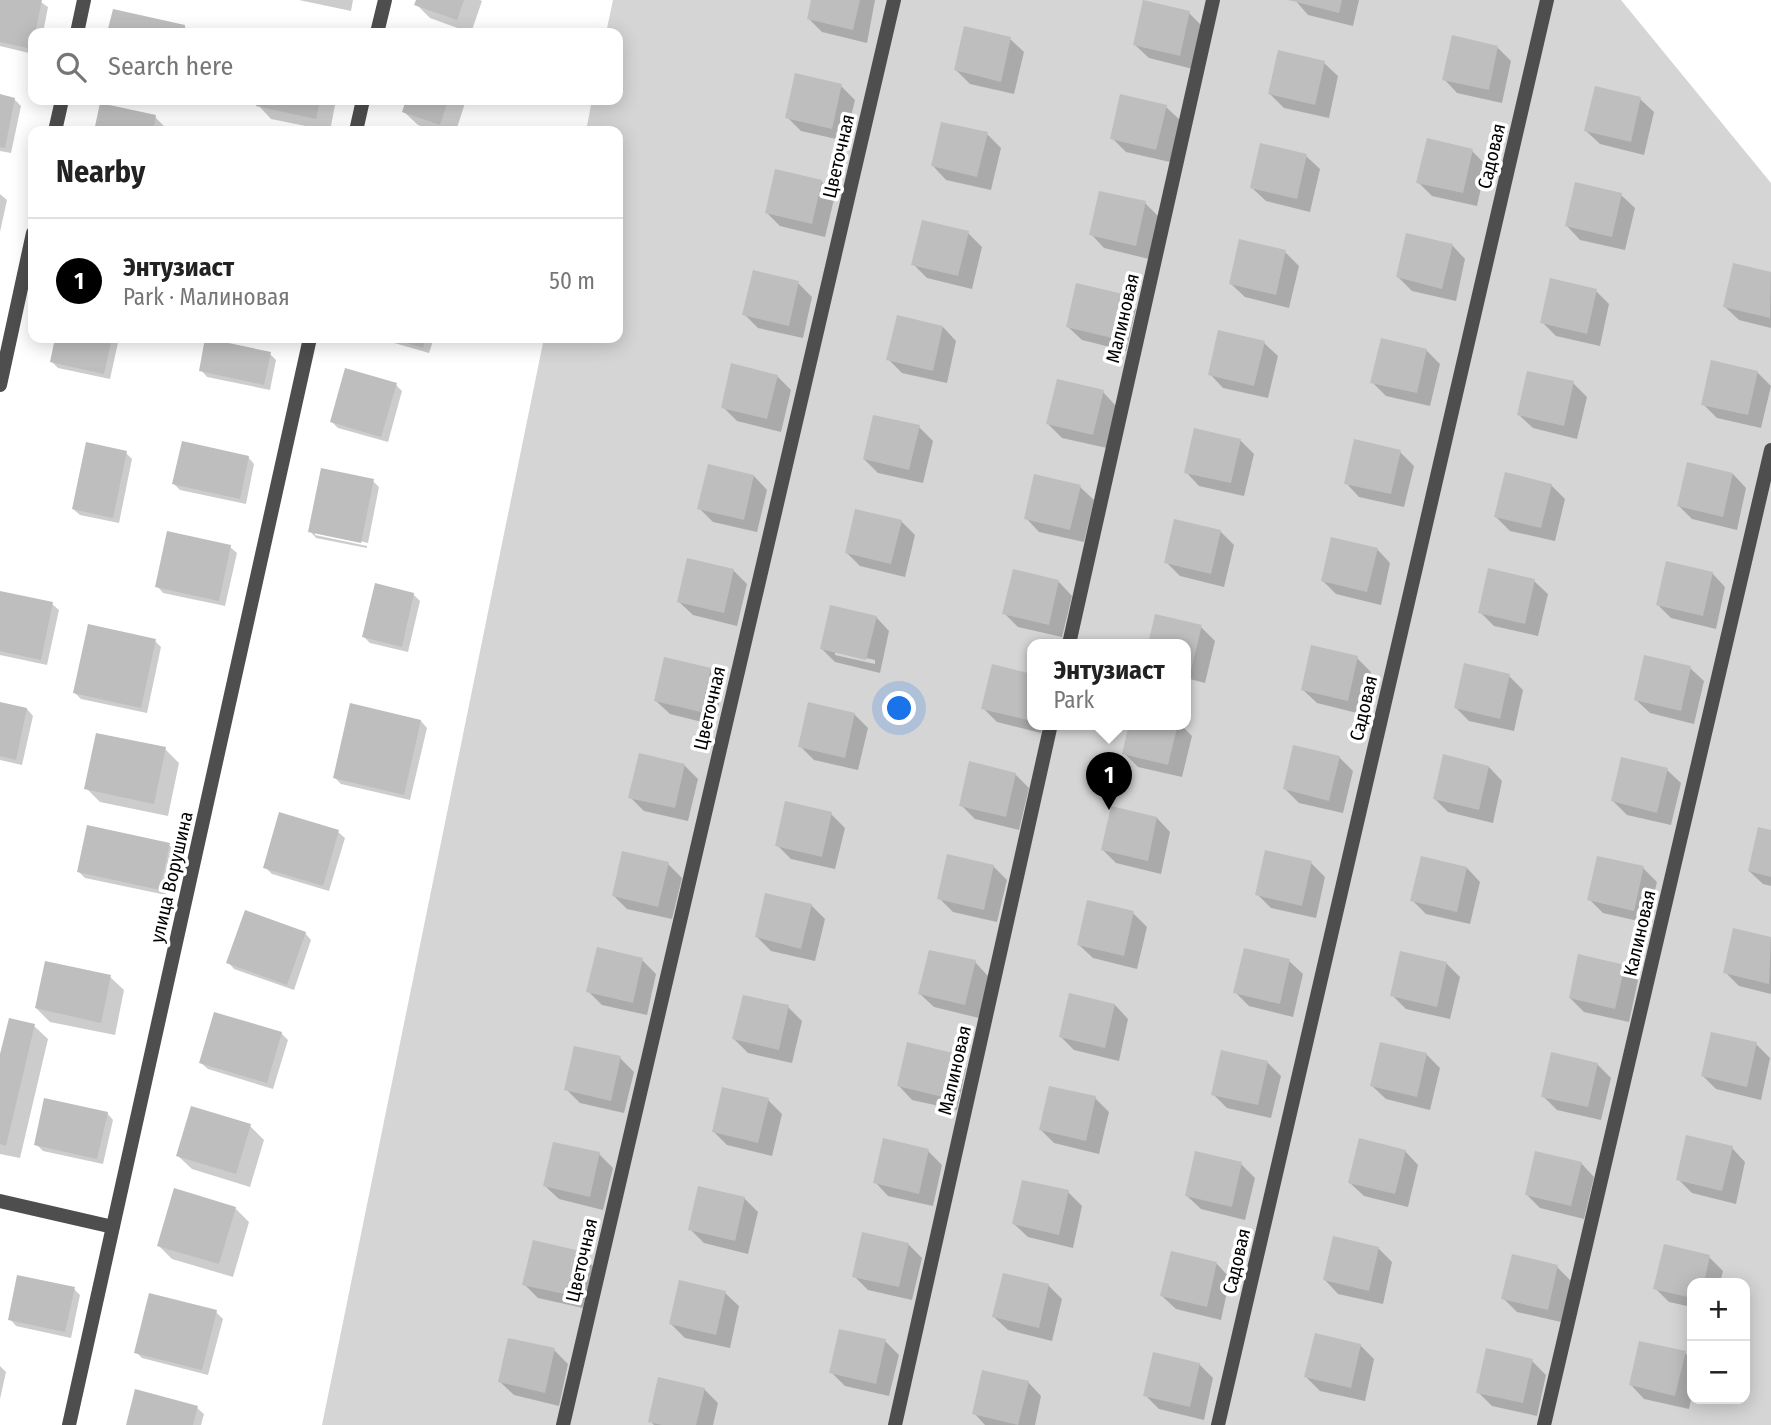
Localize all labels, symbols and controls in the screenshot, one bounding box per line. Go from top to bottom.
search box [28,28,623,105]
icon: search [52,48,90,86]
text: Search here [108,51,233,82]
street label: Цветочная [818,112,859,200]
street label: Садовая [1473,121,1510,191]
text: Nearby [56,154,145,190]
text: Энтузиаст [123,252,234,283]
text: 1 [74,267,84,295]
text: 50 m [549,267,595,295]
street label: Малиновая [1101,271,1144,365]
text: Park · Малиновая [123,283,290,311]
popup [1027,639,1191,730]
text: Энтузиаст [1053,655,1165,686]
street label: Цветочная [689,664,730,752]
street label: Садовая [1345,673,1382,743]
text: Park [1053,686,1094,714]
your location [882,691,916,725]
pin: 1 [1086,752,1132,810]
street label: улица Ворушина [145,809,198,945]
street label: Калиновая [1618,888,1661,978]
street label: Малиновая [933,1023,976,1117]
street label: Цветочная [561,1216,602,1304]
street label: Садовая [1218,1226,1255,1296]
map controls [1687,1278,1750,1404]
button: + [1687,1278,1750,1341]
button: − [1687,1341,1750,1404]

